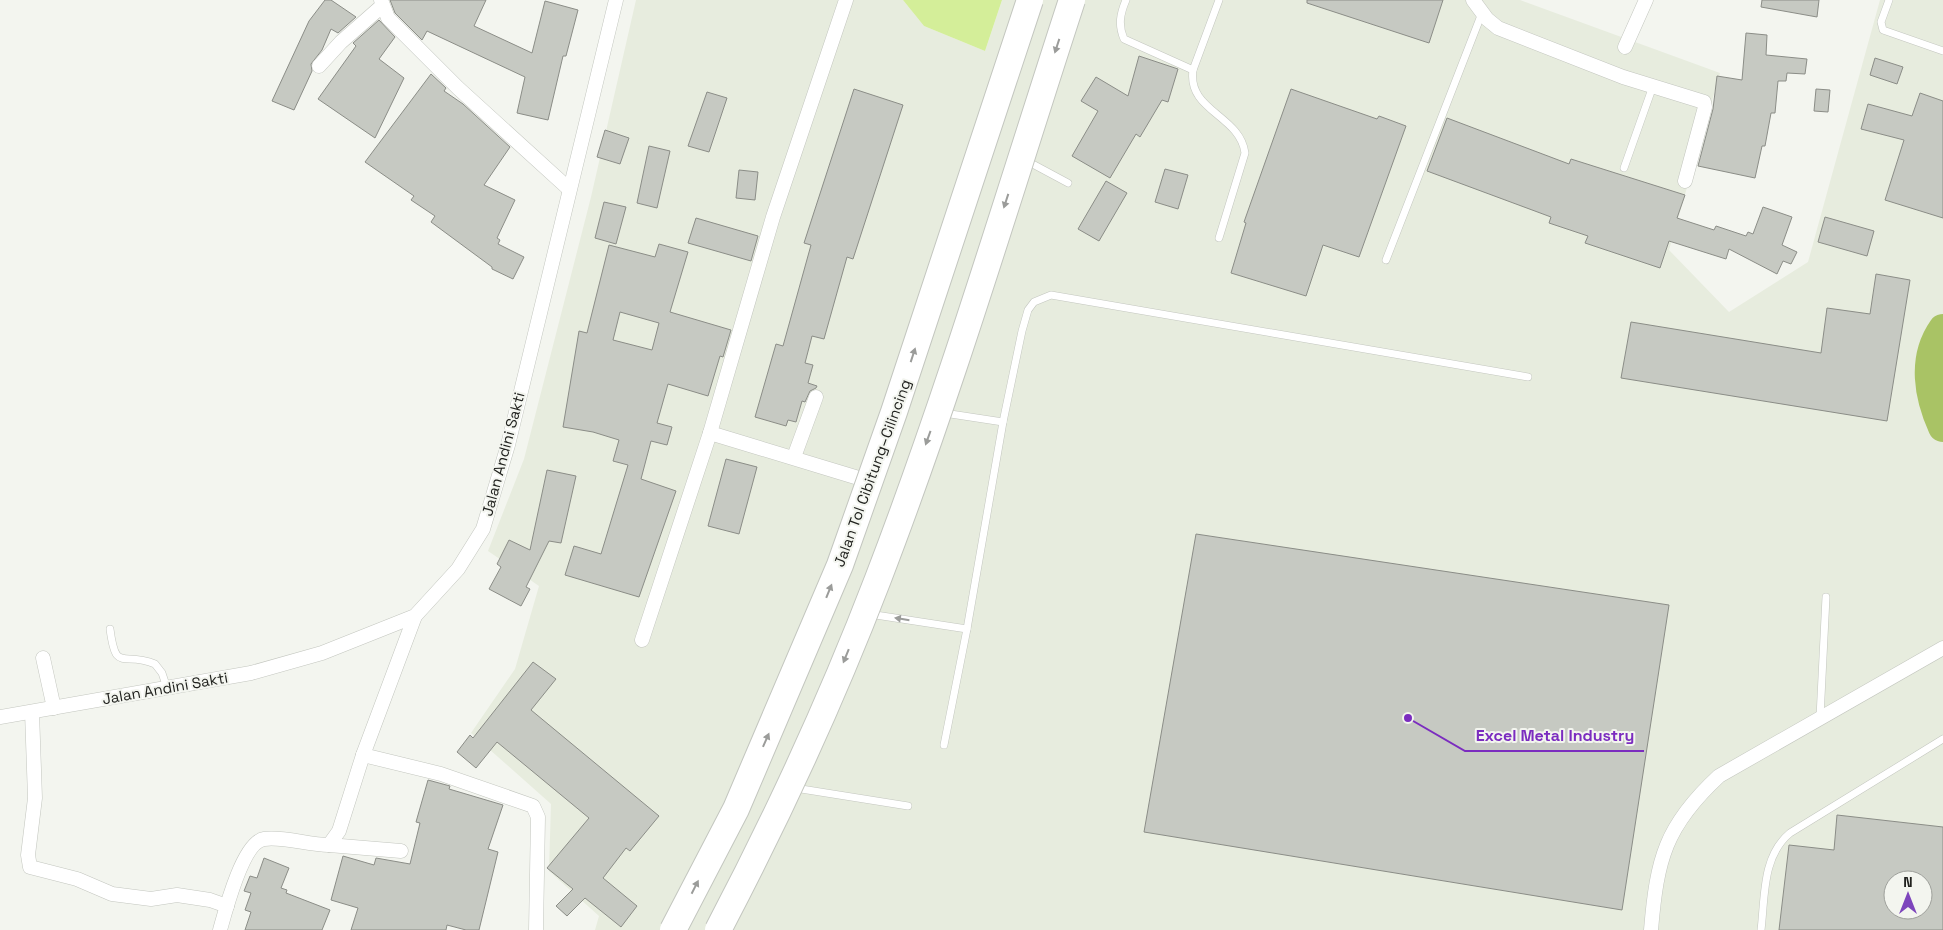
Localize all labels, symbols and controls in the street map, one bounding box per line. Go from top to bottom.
one-way arrow [1053,39,1060,54]
one-way arrow [1002,193,1010,208]
one-way arrow [910,348,917,363]
street label: Jalan Tol Cibitung–Cilincing [829,377,915,569]
street label: Jalan Andini Sakti [477,390,529,518]
one-way arrow [924,431,932,446]
one-way arrow [826,584,834,598]
one-way arrow [893,614,909,622]
one-way arrow [842,649,850,663]
street label: Jalan Andini Sakti [101,668,229,708]
callout: Excel Metal Industry [1465,720,1644,751]
text: Excel Metal Industry [1476,725,1634,746]
one-way arrow [762,733,770,747]
north arrow [1883,870,1933,920]
text: N [1903,873,1913,891]
one-way arrow [691,880,699,894]

